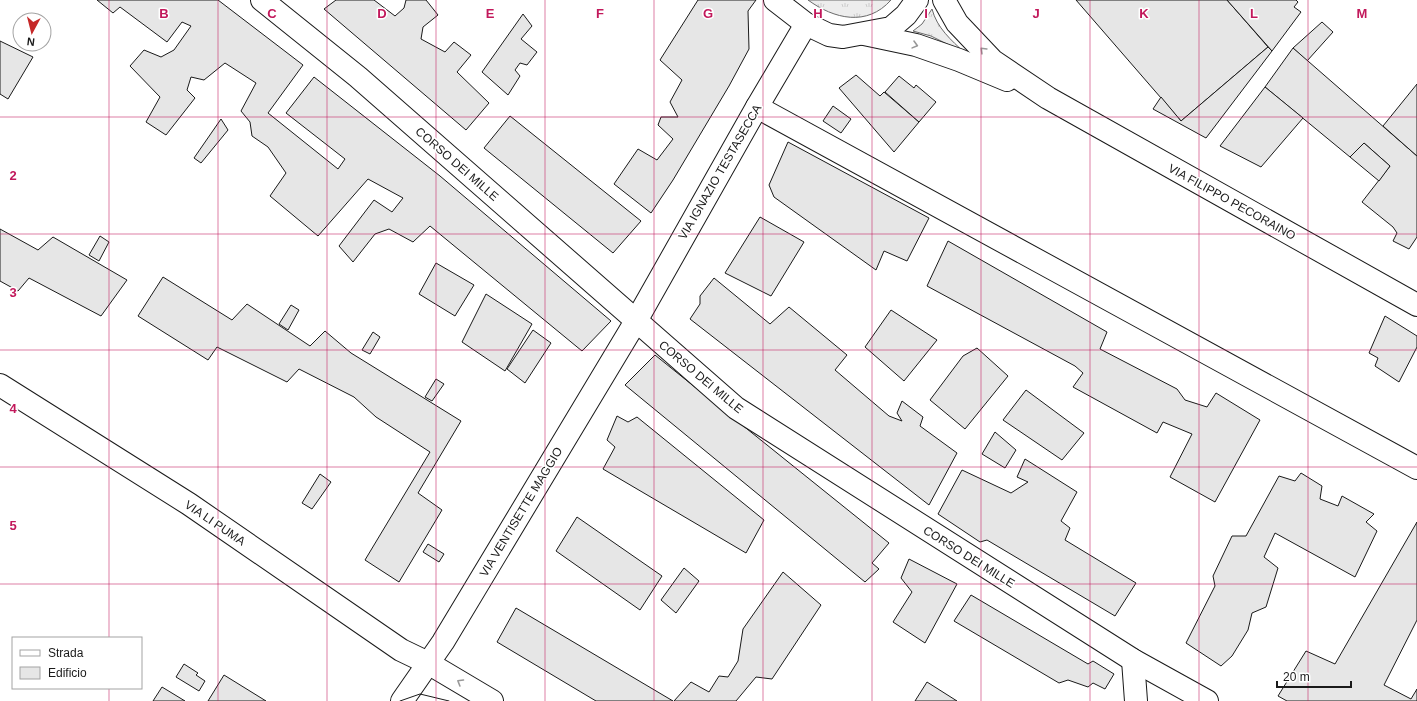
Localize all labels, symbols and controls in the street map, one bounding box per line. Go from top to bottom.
text: B [159,6,169,21]
text: C [267,6,277,21]
text: D [377,6,387,21]
text: E [486,6,495,21]
text: F [596,6,604,21]
text: G [703,6,713,21]
text: H [813,6,823,21]
text: I [924,6,928,21]
text: J [1032,6,1040,21]
text: K [1139,6,1149,21]
text: L [1250,6,1258,21]
text: M [1357,6,1367,21]
north arrow [12,12,52,52]
text: N [26,35,35,48]
one-way arrow [912,40,919,49]
one-way arrow [980,47,988,55]
street label: VIA IGNAZIO TESTASECCA [676,102,764,242]
street label: CORSO DEI MILLE [413,124,501,204]
street label: VIA FILIPPO PECORAINO [1166,161,1298,243]
text: 2 [9,168,17,183]
text: 3 [9,285,17,300]
street label: CORSO DEI MILLE [656,338,746,416]
text: 4 [9,401,17,416]
street label: VIA VENTISETTE MAGGIO [477,445,565,579]
street label: VIA LI PUMA [182,498,248,548]
text: 5 [9,518,17,533]
street label: CORSO DEI MILLE [921,523,1017,591]
legend [12,637,142,689]
text: Strada [48,646,84,660]
scale bar [1277,663,1351,689]
text: Edificio [48,666,87,680]
text: 20 m [1283,670,1310,684]
one-way arrow [457,679,464,687]

